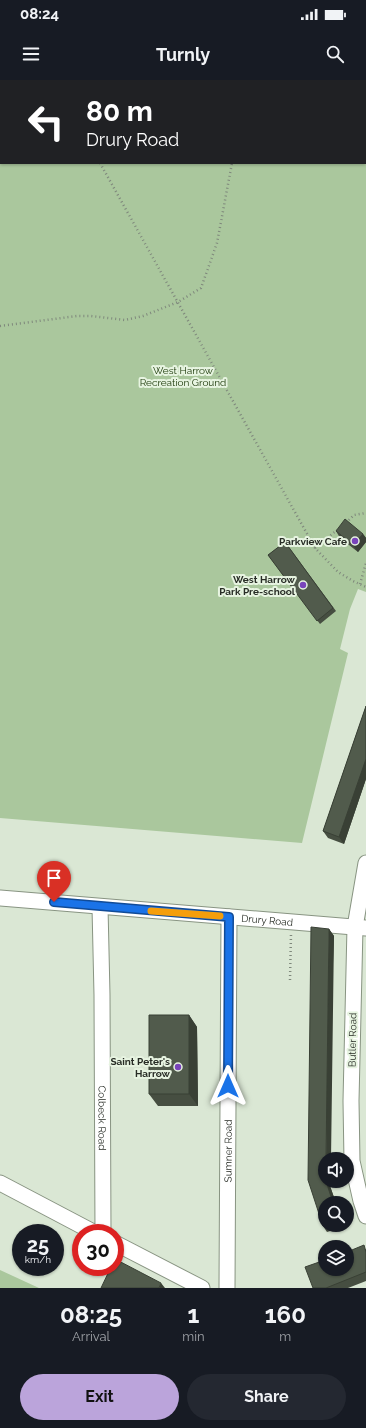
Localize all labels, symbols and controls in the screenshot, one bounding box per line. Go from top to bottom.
text: 08:24 [20,5,59,23]
icon: menu [20,43,42,65]
icon: search [324,43,346,65]
text: Turnly [156,44,210,65]
text: 80 m [86,95,153,128]
icon: left [20,96,72,148]
text: Drury Road [86,129,179,150]
park label: West Harrow Recreation Ground [140,365,226,388]
place label: Parkview Cafe [279,536,347,547]
marker: Parkview Cafe [350,536,360,546]
place label: West Harrow Park Pre-school [219,574,296,597]
marker: West Harrow Park Pre-school [298,580,308,590]
pin [37,861,71,902]
icon: arrive [43,867,65,889]
street label: Drury Road [241,913,293,928]
street label: Butler Road [347,1013,358,1067]
place label: Saint Peter's Harrow [110,1056,171,1079]
marker: Saint Peter's Harrow [173,1062,183,1072]
position arrow [207,1065,249,1107]
street label: Colbeck Road [96,1085,108,1151]
street label: Sumner Road [223,1120,234,1182]
map controls [318,1152,354,1276]
button: sound [318,1152,354,1188]
button: search [318,1196,354,1232]
speed limit sign: 30 [72,1224,124,1276]
text: 25 [27,1233,49,1257]
button: layers [318,1240,354,1276]
text: km/h [25,1254,51,1265]
text: 08:25 [60,1300,122,1329]
text: 1 [187,1300,199,1329]
text: 160 [265,1300,306,1329]
text: Arrival [72,1329,110,1344]
text: min [182,1329,205,1344]
text: m [279,1329,291,1344]
button: Exit [20,1374,179,1420]
button: Share [187,1374,346,1420]

